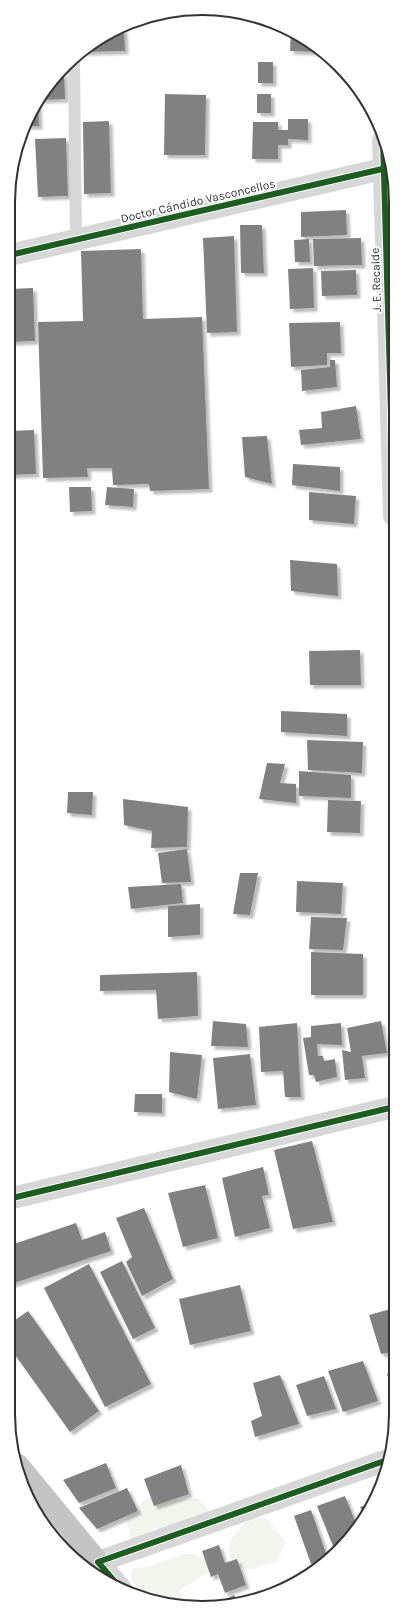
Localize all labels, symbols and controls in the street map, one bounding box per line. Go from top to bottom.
street label: Doctor Cándido Vasconcellos [119,176,277,226]
street label: J. E. Recalde [368,248,384,312]

